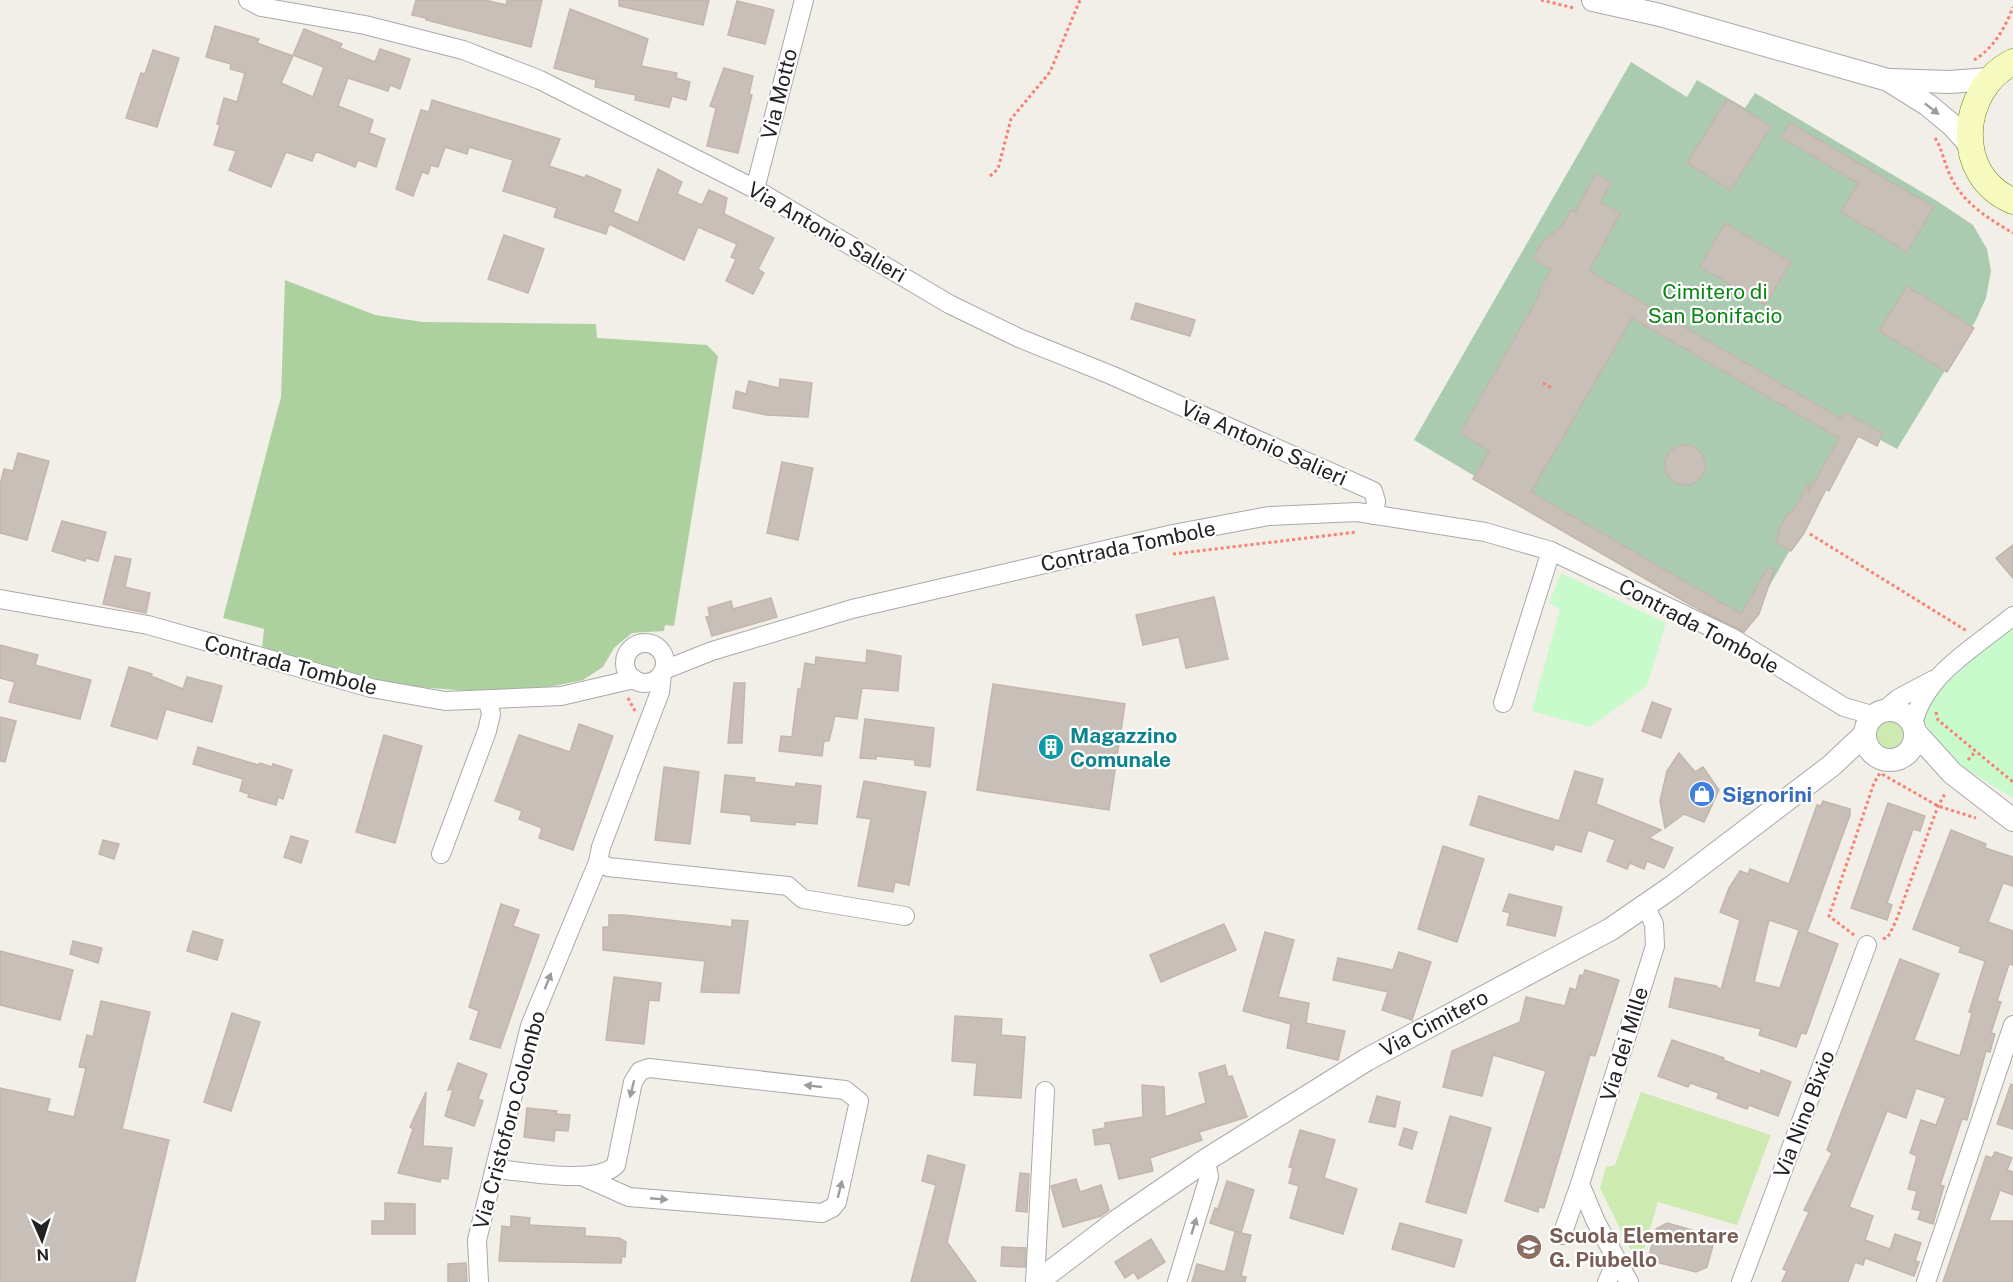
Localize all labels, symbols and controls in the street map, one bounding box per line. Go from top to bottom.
street label: Via Motto [756,46,802,142]
one-way arrow [1925,102,1940,114]
street label: Via Antonio Salieri [743,176,911,288]
park label: Cimitero di San Bonifacio [1648,279,1782,328]
street label: Via Antonio Salieri [1177,395,1351,491]
street label: Contrada Tombole [1038,515,1218,577]
street label: Contrada Tombole [1615,573,1783,679]
street label: Contrada Tombole [202,630,380,700]
place label: Magazzino Comunale [1070,723,1177,772]
building icon: Magazzino Comunale [1036,732,1066,762]
shop icon: Signorini [1687,779,1717,809]
place label: Signorini [1722,782,1812,807]
one-way arrow [543,972,553,990]
street label: Via Cimitero [1376,984,1492,1062]
street label: Via dei Mille [1595,984,1653,1104]
street label: Via Cristoforo Colombo [468,1008,550,1232]
street label: Via Nino Bixio [1768,1047,1840,1181]
one-way arrow [626,1080,636,1098]
one-way arrow [804,1081,823,1091]
one-way arrow [835,1180,845,1199]
one-way arrow [650,1195,669,1204]
north arrow [12,1210,72,1270]
one-way arrow [1190,1217,1199,1235]
place label: Scuola Elementare G. Piubello [1549,1223,1739,1272]
school or university icon: Scuola Elementare G. Piubello [1514,1232,1544,1262]
text: N [36,1245,50,1264]

